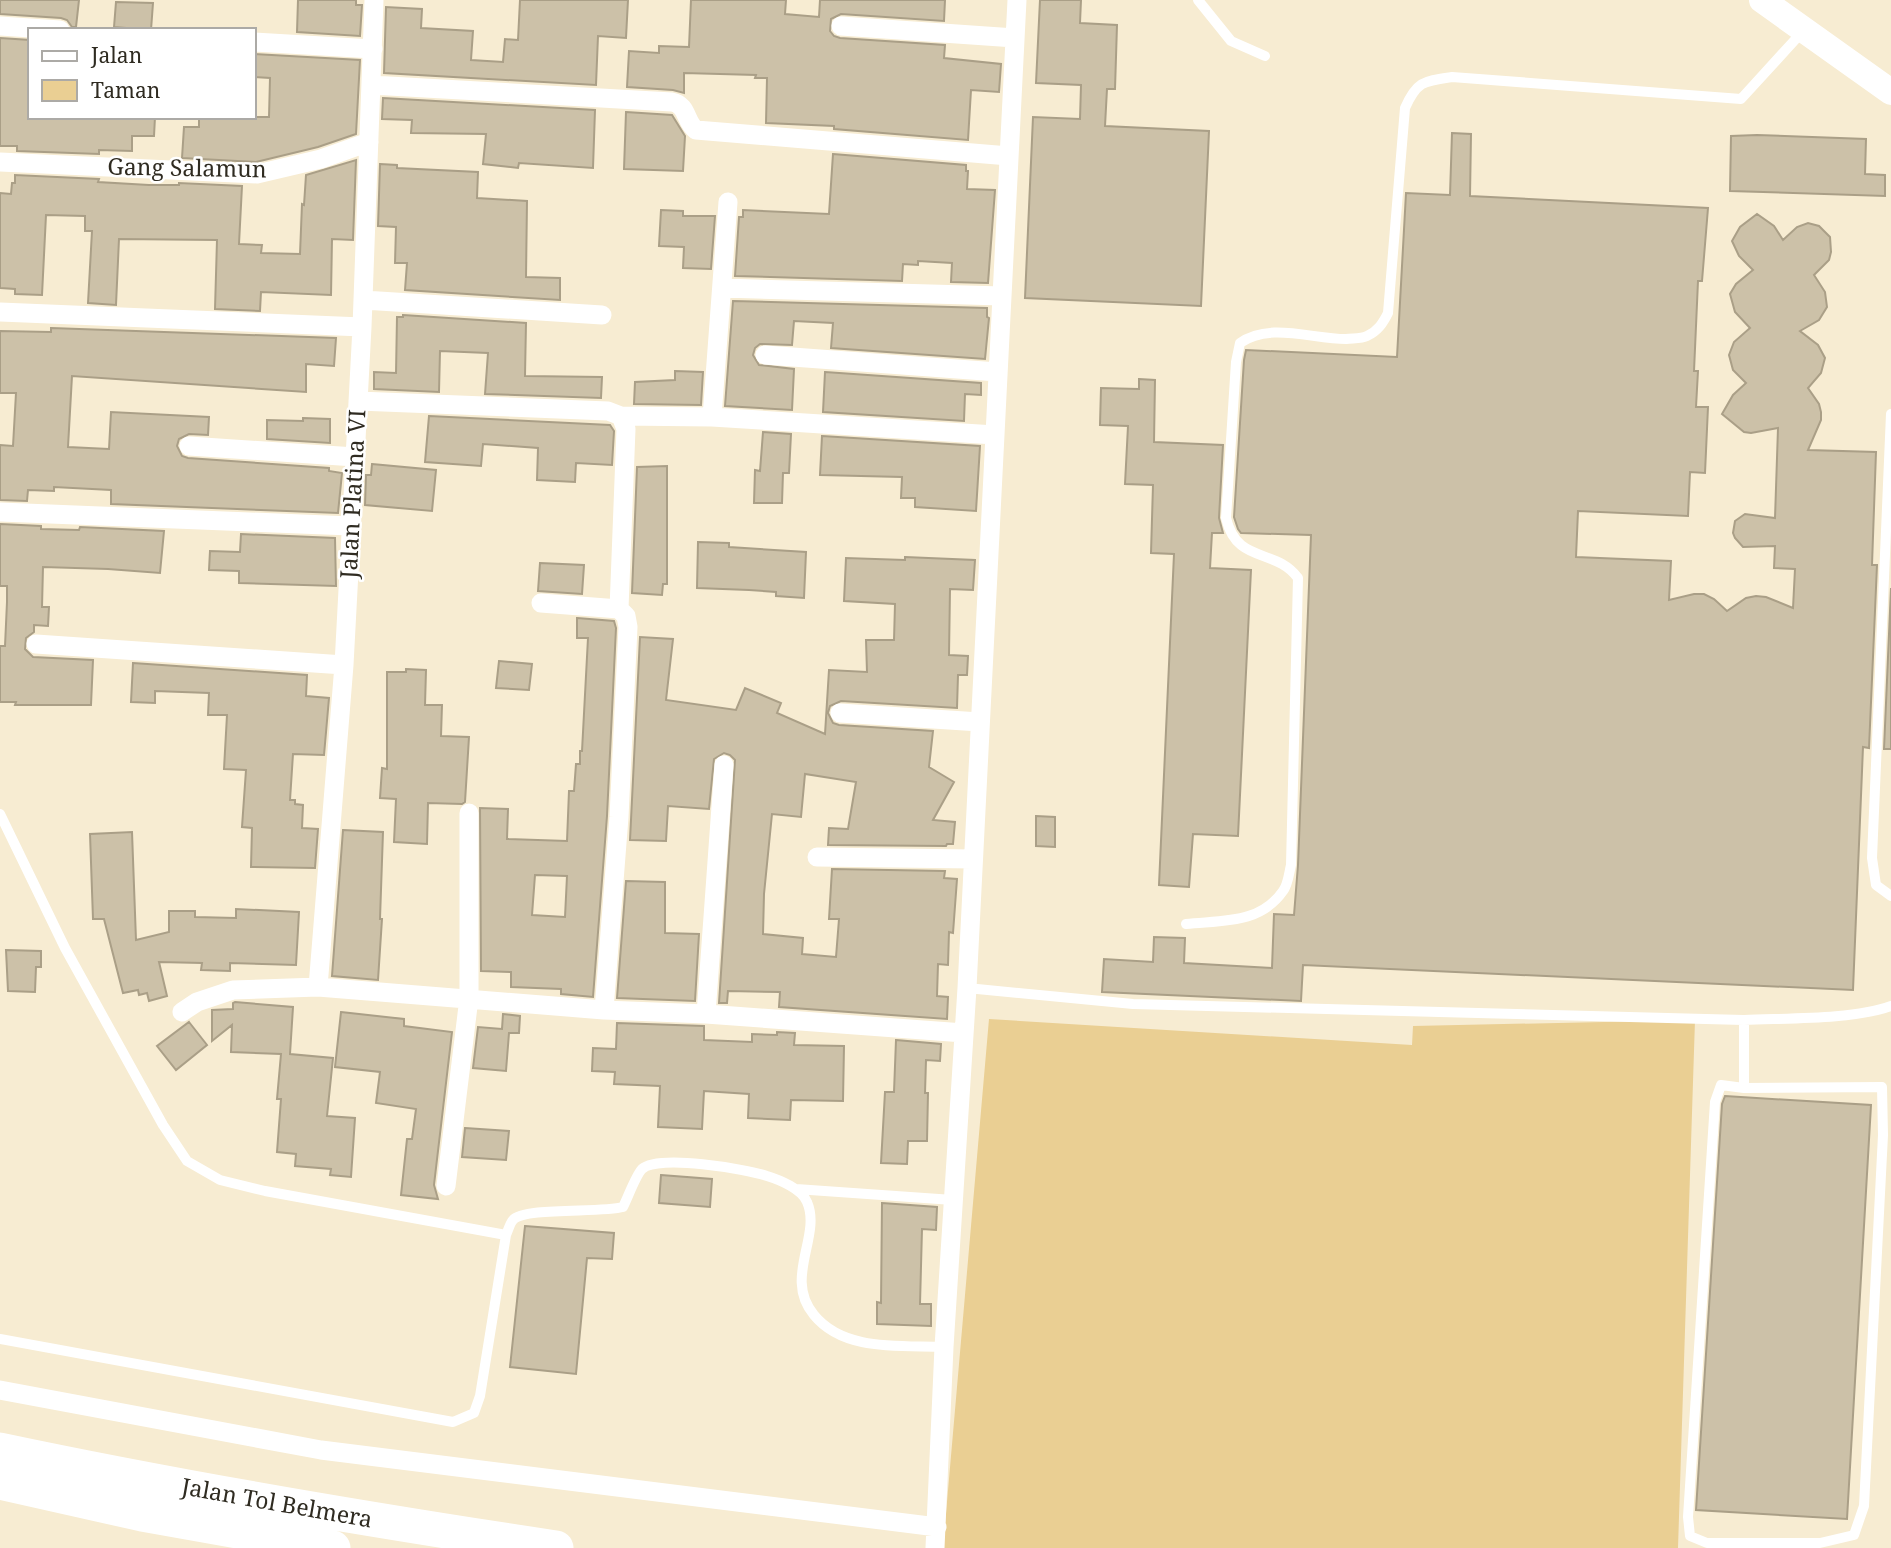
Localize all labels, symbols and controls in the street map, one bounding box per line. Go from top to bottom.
legend [28,28,256,119]
text: Jalan [90,41,142,69]
text: Taman [91,76,160,104]
street label: Gang Salamun [107,150,267,184]
street label: Jalan Platina VI [332,409,372,580]
street label: Jalan Tol Belmera [178,1469,375,1535]

